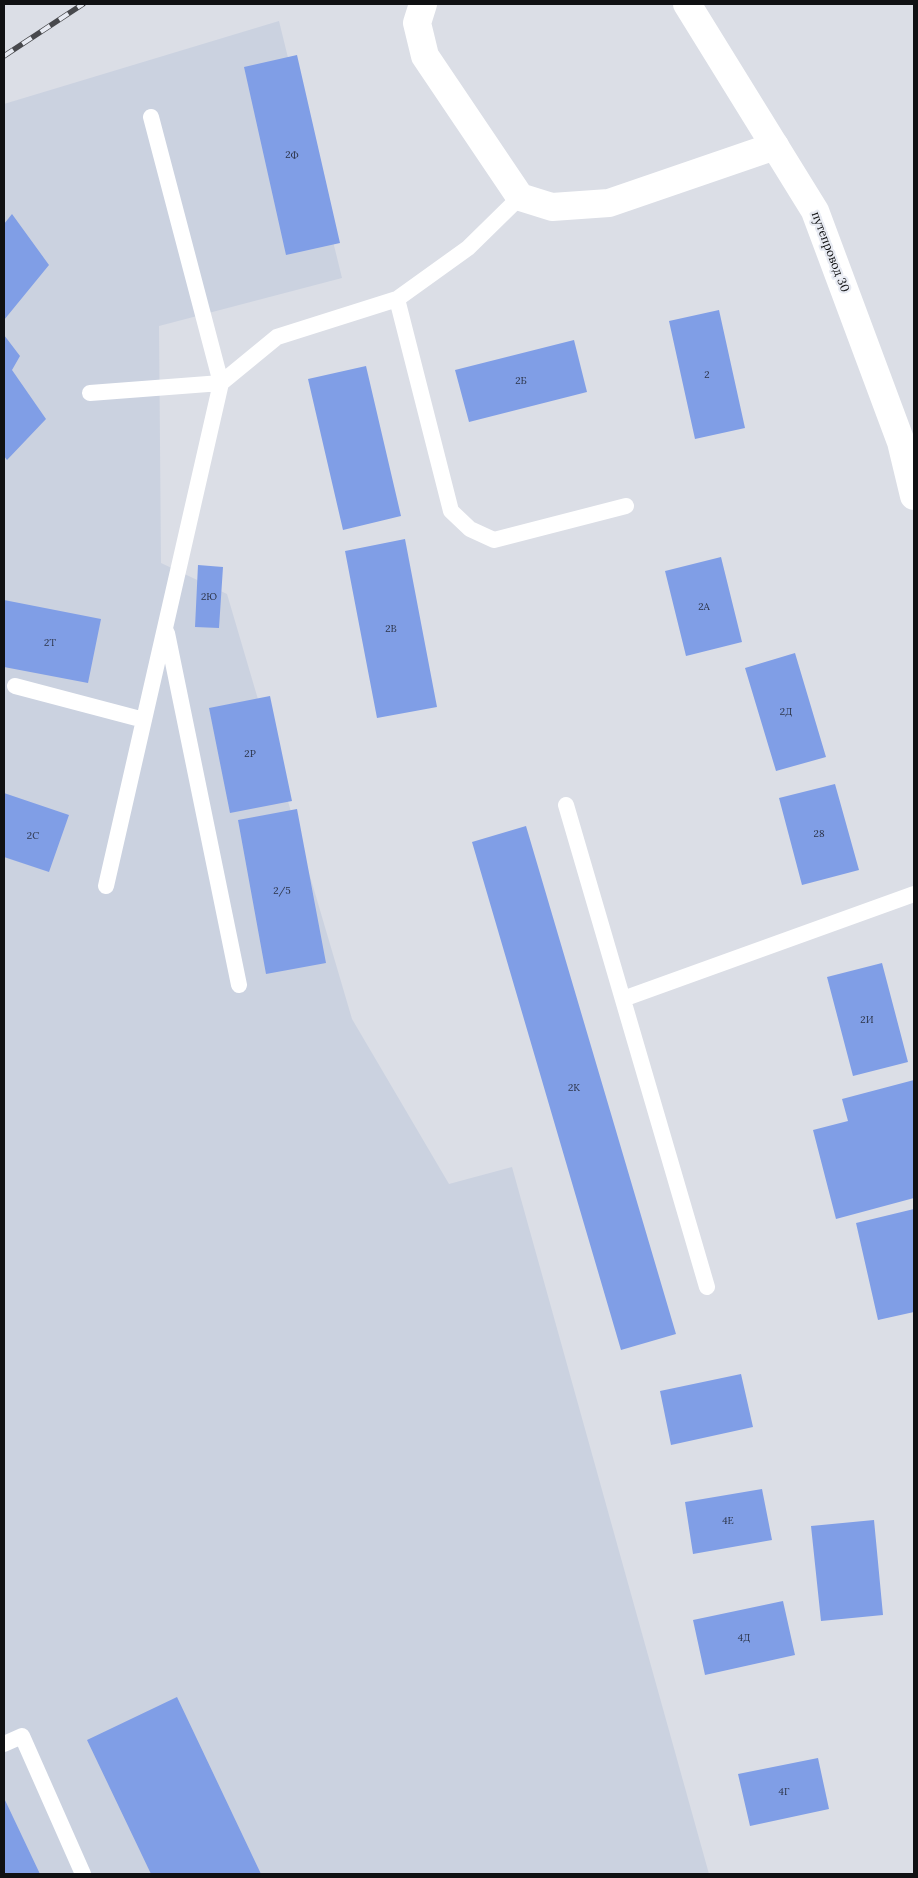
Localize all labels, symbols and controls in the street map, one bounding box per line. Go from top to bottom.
house number: 2Ф [285,149,299,161]
street label: путепровод 30 [808,210,852,294]
house number: 2 [704,369,710,381]
house number: 2Б [515,375,527,387]
house number: 2Ю [201,591,217,603]
house number: 2А [698,601,710,613]
house number: 2В [385,623,397,635]
house number: 2Т [44,637,56,649]
house number: 2Д [780,706,792,718]
house number: 2Р [244,748,256,760]
house number: 28 [814,828,824,840]
house number: 2С [27,830,39,842]
house number: 2/5 [273,885,291,897]
house number: 2И [860,1014,874,1026]
house number: 2К [568,1082,580,1094]
house number: 4Е [722,1515,734,1527]
house number: 4Д [738,1632,750,1644]
house number: 4Г [779,1786,789,1798]

